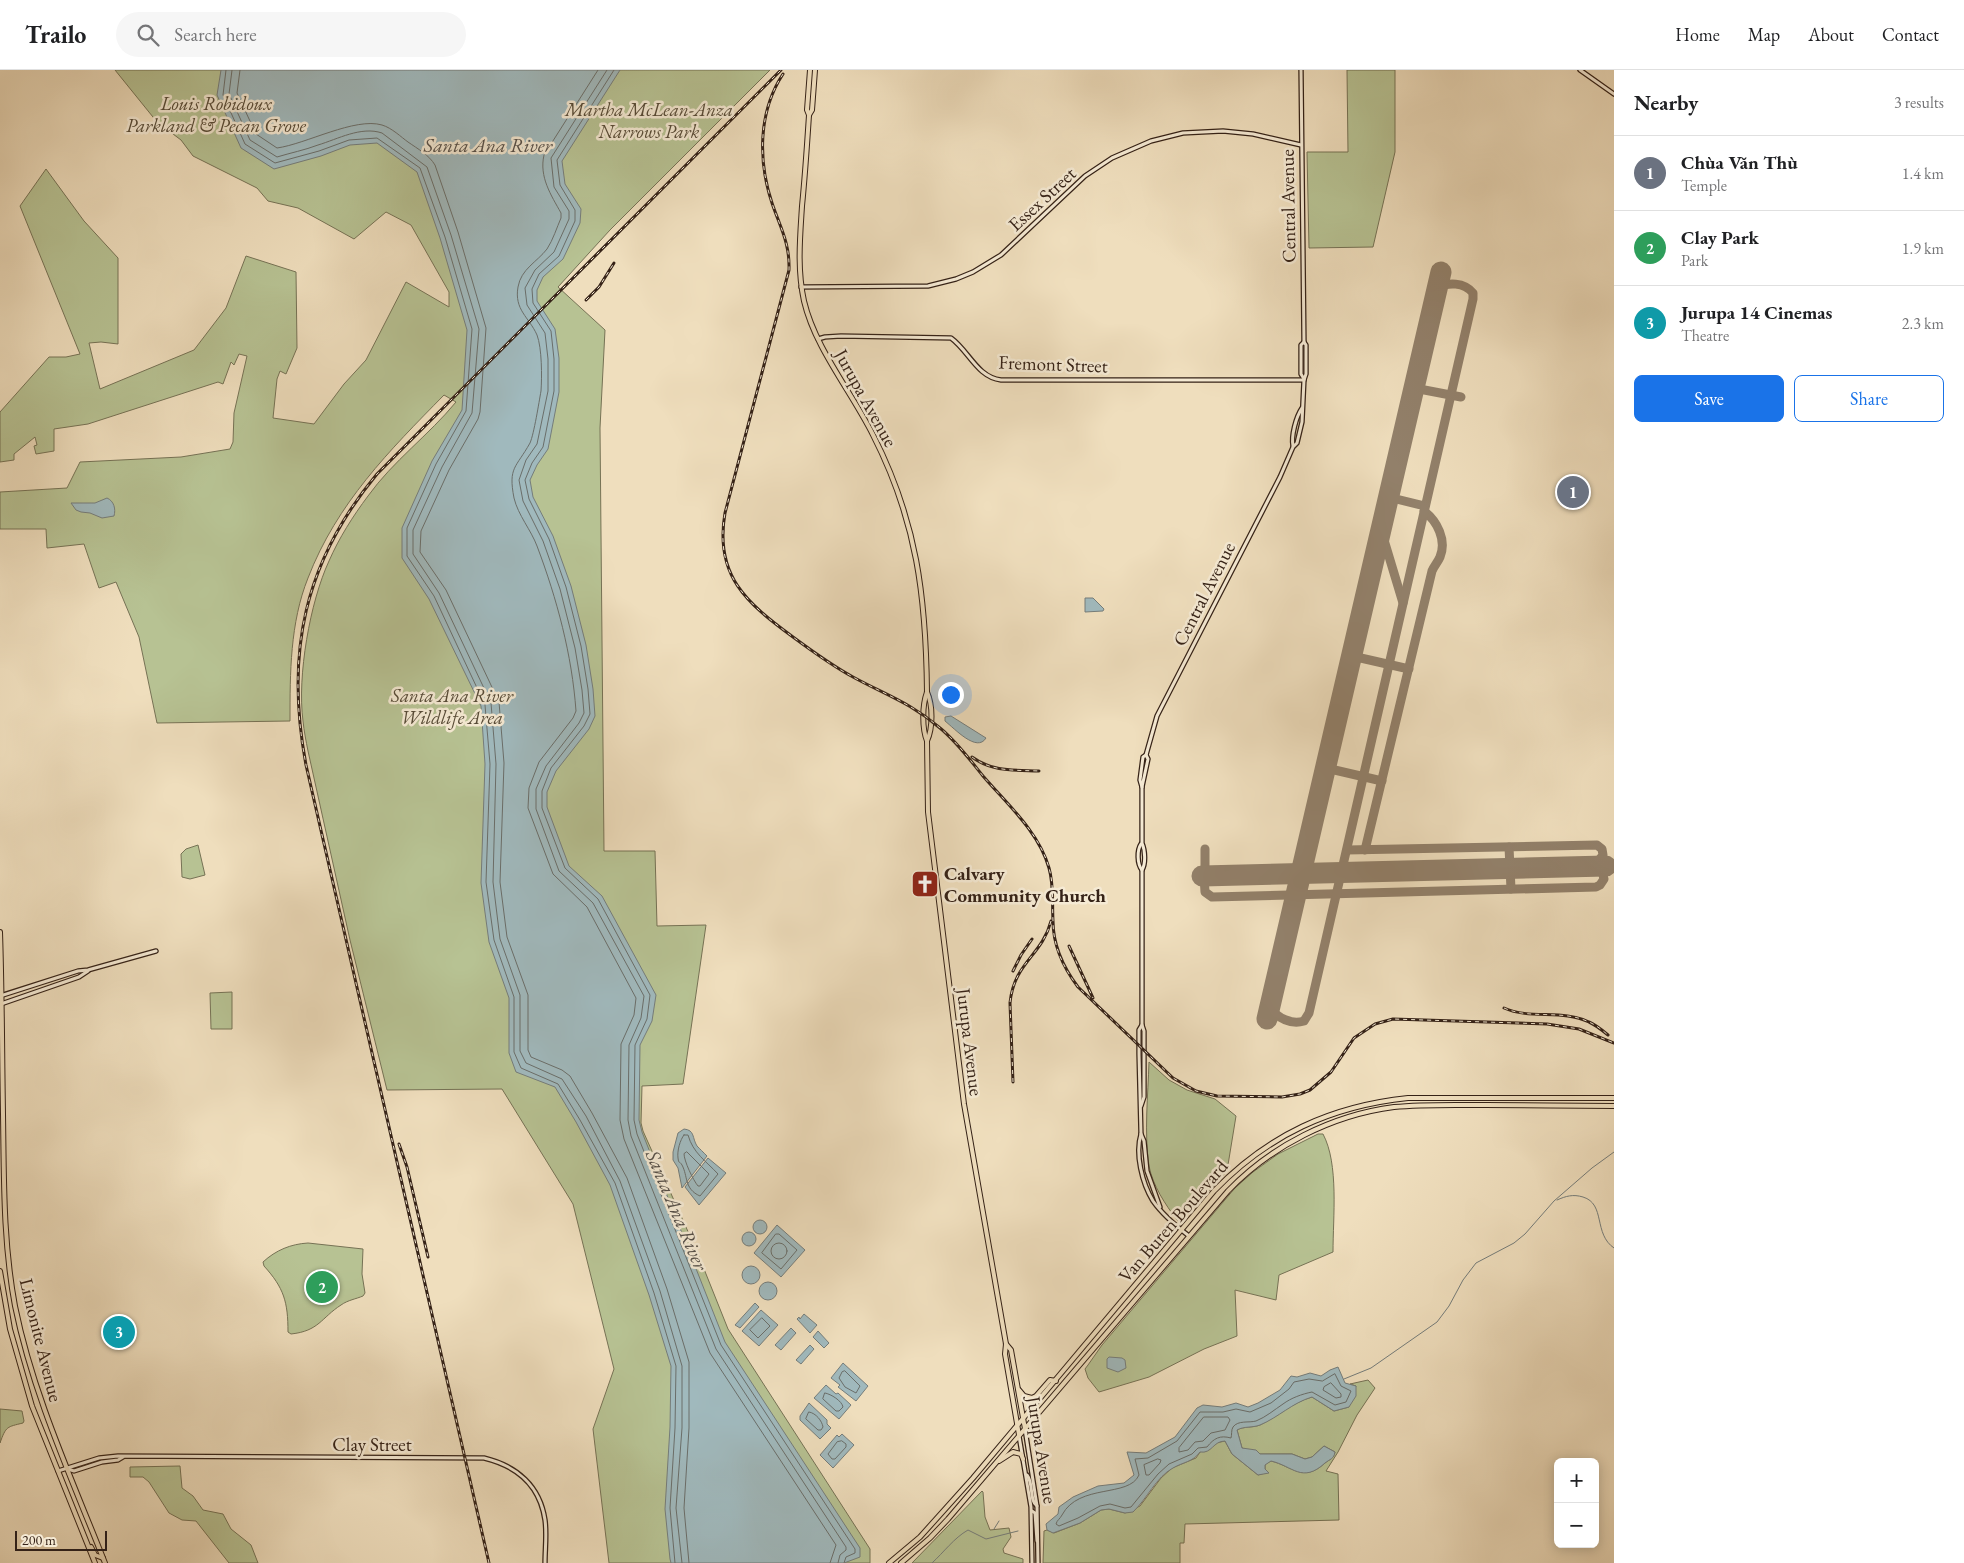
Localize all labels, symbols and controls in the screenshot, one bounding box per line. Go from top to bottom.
search box [116,12,466,57]
text: Trailo [25,19,86,50]
icon: search [134,21,162,49]
text: Search here [174,22,257,47]
text: Home [1675,23,1720,46]
text: Map [1748,23,1780,46]
text: About [1808,23,1854,46]
text: Contact [1882,23,1939,46]
text: Nearby [1634,89,1698,116]
park label: Louis Robidoux Parkland & Pecan Grove [126,91,306,138]
text: 3 results [1894,92,1944,113]
park label: Martha McLean-Anza Narrows Park [564,97,733,144]
water label: Santa Ana River [423,132,554,158]
street label: Central Avenue [1275,149,1301,263]
text: Chùa Văn Thù [1681,150,1798,175]
street label: Essex Street [1003,161,1081,237]
text: 1 [1646,163,1654,184]
text: 1.4 km [1902,163,1944,184]
text: Temple [1681,175,1727,196]
text: Clay Park [1681,225,1759,250]
text: 2 [1646,238,1654,259]
text: 1.9 km [1902,238,1944,259]
text: Park [1681,250,1708,271]
text: Jurupa 14 Cinemas [1681,300,1832,325]
text: 3 [1646,313,1654,334]
text: 2.3 km [1902,313,1944,334]
text: Theatre [1681,325,1729,346]
street label: Jurupa Avenue [828,343,903,451]
street label: Fremont Street [998,350,1108,378]
button: Save [1634,375,1784,422]
button: Share [1794,375,1944,422]
pin: 1 [1557,473,1589,511]
street label: Central Avenue [1167,538,1241,650]
your location [938,682,964,708]
park label: Santa Ana River Wildlife Area [390,683,514,730]
place label: Calvary Community Church [944,861,1106,908]
church icon: Calvary Community Church [910,869,940,899]
street label: Jurupa Avenue [951,985,989,1097]
water label: Santa Ana River [640,1145,715,1275]
street label: Van Buren Boulevard [1113,1154,1234,1288]
pin: 2 [306,1268,338,1306]
street label: Limonite Avenue [14,1276,68,1404]
pin: 3 [103,1313,135,1351]
street label: Jurupa Avenue [1021,1393,1063,1505]
street label: Clay Street [332,1432,412,1457]
map controls [1554,1458,1599,1548]
button: + [1554,1458,1599,1503]
button: − [1554,1503,1599,1548]
scale bar [15,1528,108,1551]
text: 200 m [22,1531,56,1549]

